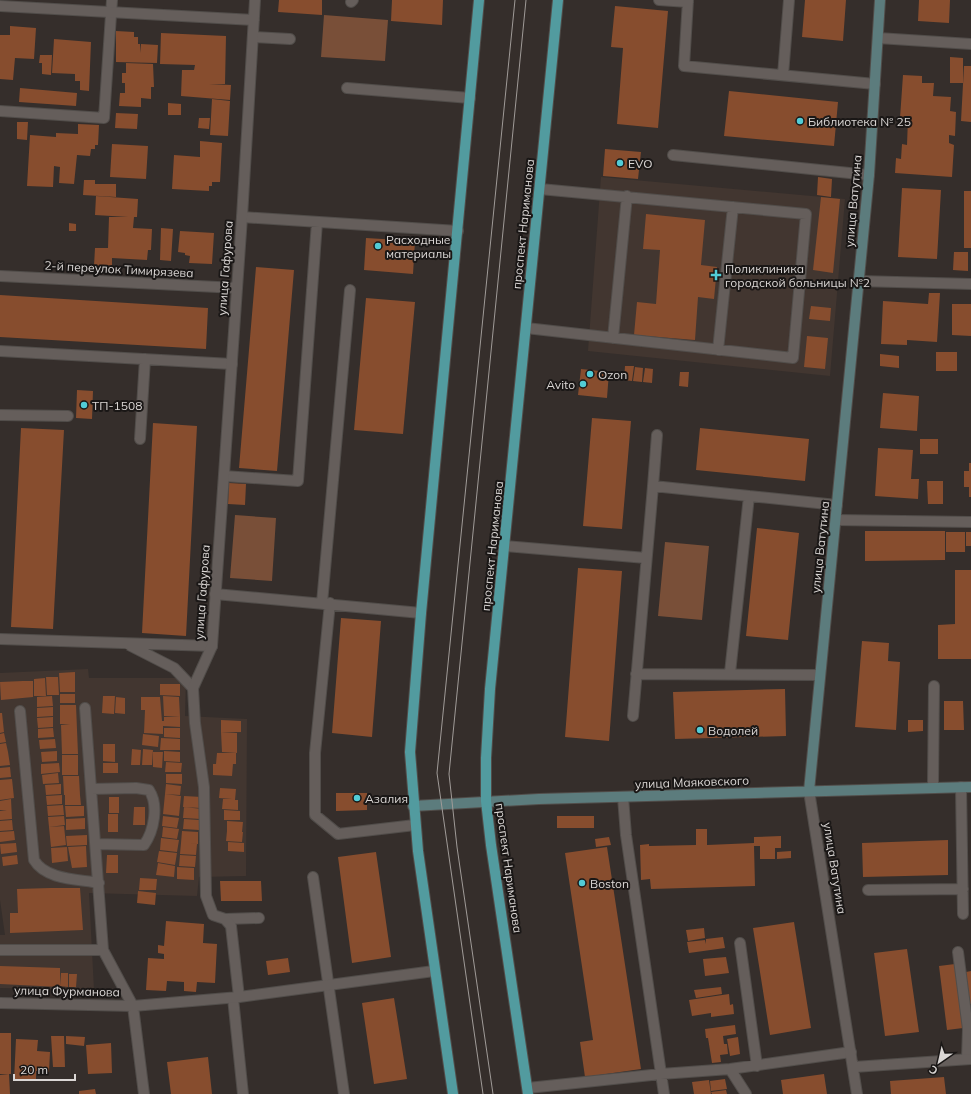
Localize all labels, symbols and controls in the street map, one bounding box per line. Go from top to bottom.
place label: Библиотека № 25 [808,114,911,129]
marker: Библиотека № 25 [795,116,805,126]
street label: улица Ватутина [841,154,865,248]
place label: EVO [628,156,652,171]
street label: проспект Нариманова [509,158,537,290]
marker: EVO [615,158,625,168]
street label: улица Гафурова [214,220,236,316]
place label: Расходные материалы [386,232,451,261]
marker: Расходные материалы [373,241,383,251]
street label: 2-й переулок Тимирязева [44,258,194,280]
place label: Поликлиника городской больницы №2 [725,261,870,290]
marker: Поликлиника городской больницы №2 [710,269,722,281]
place label: Ozon [598,367,627,382]
marker: Ozon [585,369,595,379]
place label: Avito [546,377,575,392]
marker: Avito [578,379,588,389]
place label: ТП-1508 [92,398,142,413]
marker: ТП-1508 [79,400,89,410]
street label: проспект Нариманова [478,480,506,612]
street label: улица Ватутина [808,500,832,594]
street label: улица Гафурова [191,544,213,640]
place label: Водолей [708,723,758,738]
marker: Водолей [695,725,705,735]
street label: улица Маяковского [635,773,749,791]
place label: Азалия [365,791,408,806]
marker: Азалия [352,793,362,803]
street label: проспект Нариманова [492,802,526,934]
street label: улица Ватутина [820,821,850,915]
place label: Boston [590,876,629,891]
marker: Boston [577,878,587,888]
street label: улица Фурманова [14,983,120,999]
north arrow [919,1042,959,1082]
scale bar [14,1056,75,1082]
text: 20 m [20,1062,48,1077]
text: С [926,1062,940,1078]

